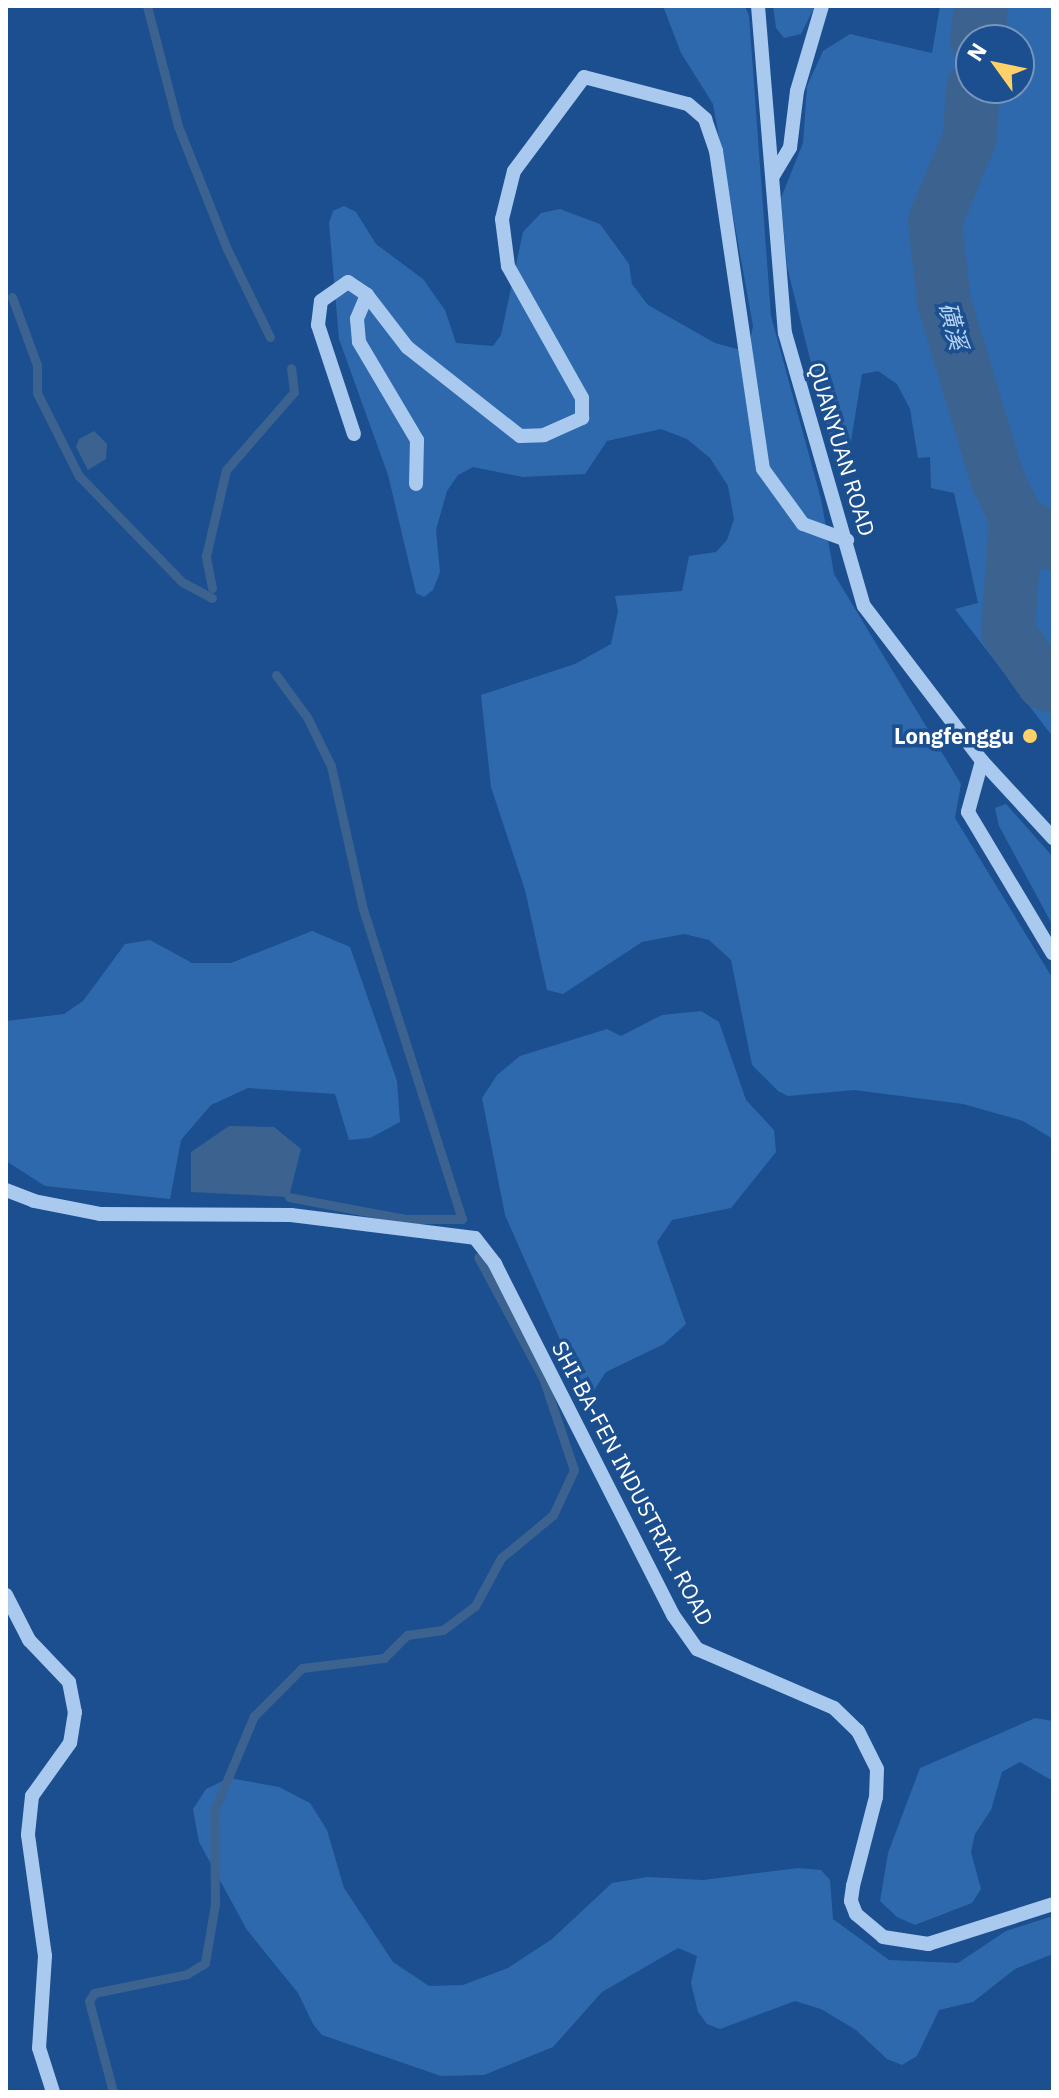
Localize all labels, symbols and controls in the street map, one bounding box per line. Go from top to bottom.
north arrow [955,24,1035,104]
text: N [960,37,993,66]
water label: 磺溪 [933,299,973,353]
street label: QUANYUAN ROAD [803,359,881,539]
place label: Longfenggu [894,723,1014,749]
marker: Longfenggu [1021,727,1039,745]
street label: SHI-BA-FEN INDUSTRIAL ROAD [547,1336,719,1630]

